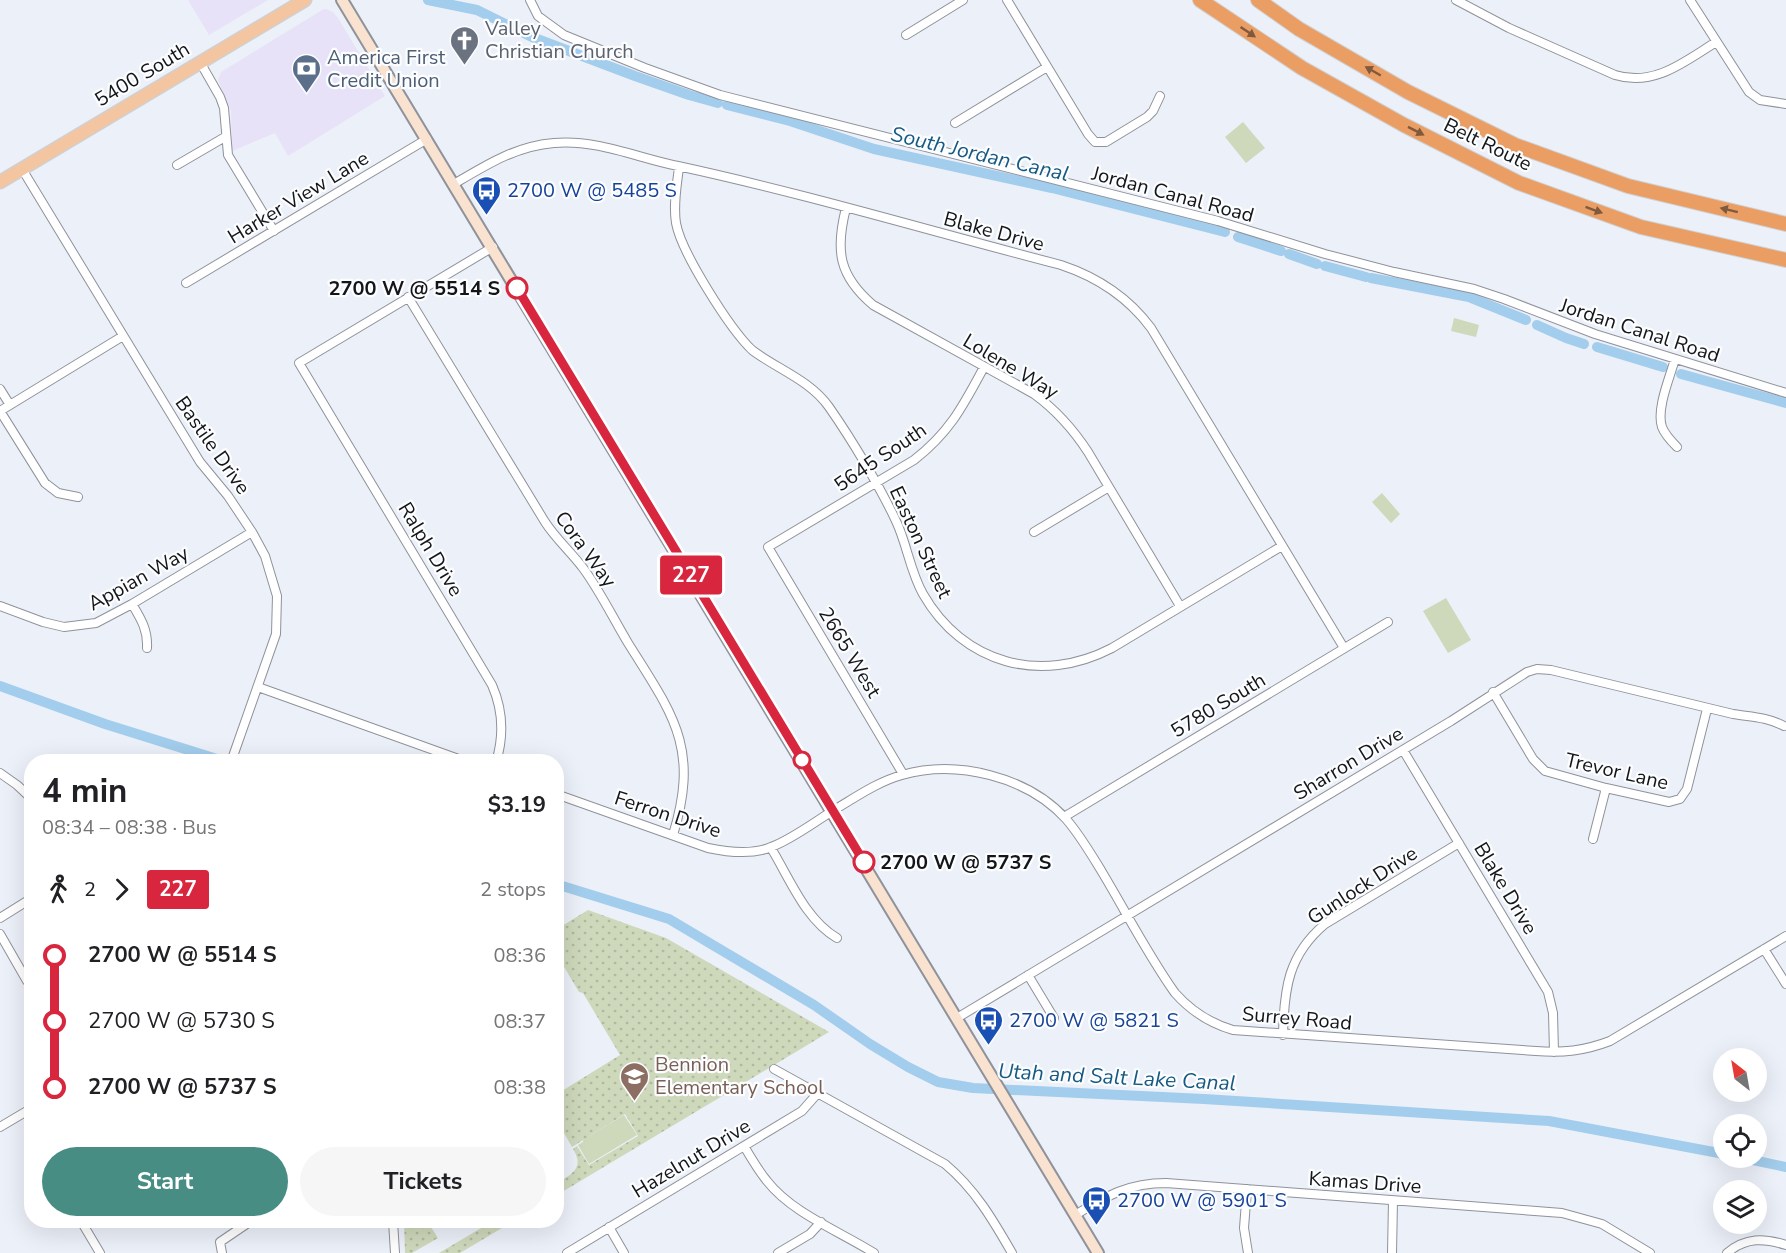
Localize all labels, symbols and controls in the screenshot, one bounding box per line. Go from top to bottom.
place label: Valley Christian Church [484,15,634,65]
church icon: Valley Christian Church [448,24,480,66]
one-way arrow [1240,27,1256,38]
street label: 5400 South [90,36,195,113]
place label: America First Credit Union [327,44,446,94]
bank icon: America First Credit Union [290,52,322,94]
one-way arrow [1365,66,1381,77]
street label: Belt Route [1439,111,1536,177]
water label: South Jordan Canal [888,120,1072,188]
one-way arrow [1408,126,1425,136]
street label: Harker View Lane [223,145,374,250]
street label: Jordan Canal Road [1088,160,1257,229]
bus stop icon: 2700 W @ 5485 S [470,174,502,216]
place label: 2700 W @ 5485 S [507,177,677,204]
street label: Blake Drive [941,205,1047,258]
one-way arrow [1585,205,1603,215]
one-way arrow [1720,205,1738,215]
place label: 2700 W @ 5514 S [329,275,500,302]
marker: 2700 W @ 5514 S [506,277,528,299]
street label: Jordan Canal Road [1555,292,1723,369]
street label: Lolene Way [958,327,1064,406]
street label: Bastile Drive [169,391,256,500]
street label: 5645 South [829,417,932,498]
street label: Easton Street [883,482,959,604]
street label: Ralph Drive [392,497,469,601]
street label: Cora Way [549,506,623,594]
street label: Appian Way [83,539,194,617]
line badge: 227 [656,556,726,594]
text: 227 [672,561,710,589]
street label: 2665 West [812,602,888,703]
street label: 5780 South [1166,667,1271,744]
street label: Sharron Drive [1288,720,1408,807]
street label: Trevor Lane [1563,747,1671,796]
unlabelled marker [793,751,811,769]
text: 4 min [42,769,127,814]
street label: Ferron Drive [611,785,725,844]
text: $3.19 [488,790,546,820]
text: 08:34 – 08:38 · Bus [42,814,217,841]
street label: Blake Drive [1467,837,1544,939]
street label: Gunlock Drive [1302,840,1422,931]
place label: 2700 W @ 5737 S [880,849,1051,876]
marker: 2700 W @ 5737 S [853,851,875,873]
icon: walk [42,873,75,906]
icon: forward [105,873,138,906]
text: 227 [159,875,197,903]
text: 2 [84,876,96,903]
text: 2 stops [480,876,546,903]
text: 2700 W @ 5514 S [88,940,277,970]
text: 08:36 [493,942,546,969]
street label: Surrey Road [1241,1000,1353,1037]
bus stop icon: 2700 W @ 5821 S [972,1004,1004,1046]
text: 2700 W @ 5730 S [88,1006,275,1036]
place label: 2700 W @ 5821 S [1009,1007,1179,1034]
text: 08:37 [493,1008,546,1035]
north arrow [1713,1048,1767,1102]
map controls [1713,1048,1767,1234]
place label: Bennion Elementary School [655,1051,824,1101]
water label: Utah and Salt Lake Canal [997,1057,1237,1097]
school or university icon: Bennion Elementary School [618,1060,650,1102]
text: 2700 W @ 5737 S [88,1072,277,1102]
text: 08:38 [493,1074,546,1101]
street label: Hazelnut Drive [627,1112,755,1204]
button: locate [1713,1114,1767,1168]
button: Start [42,1147,288,1216]
button: Tickets [300,1147,546,1216]
street label: Kamas Drive [1308,1165,1422,1200]
button: layers [1713,1180,1767,1234]
bus stop icon: 2700 W @ 5901 S [1080,1184,1112,1226]
place label: 2700 W @ 5901 S [1117,1187,1287,1214]

